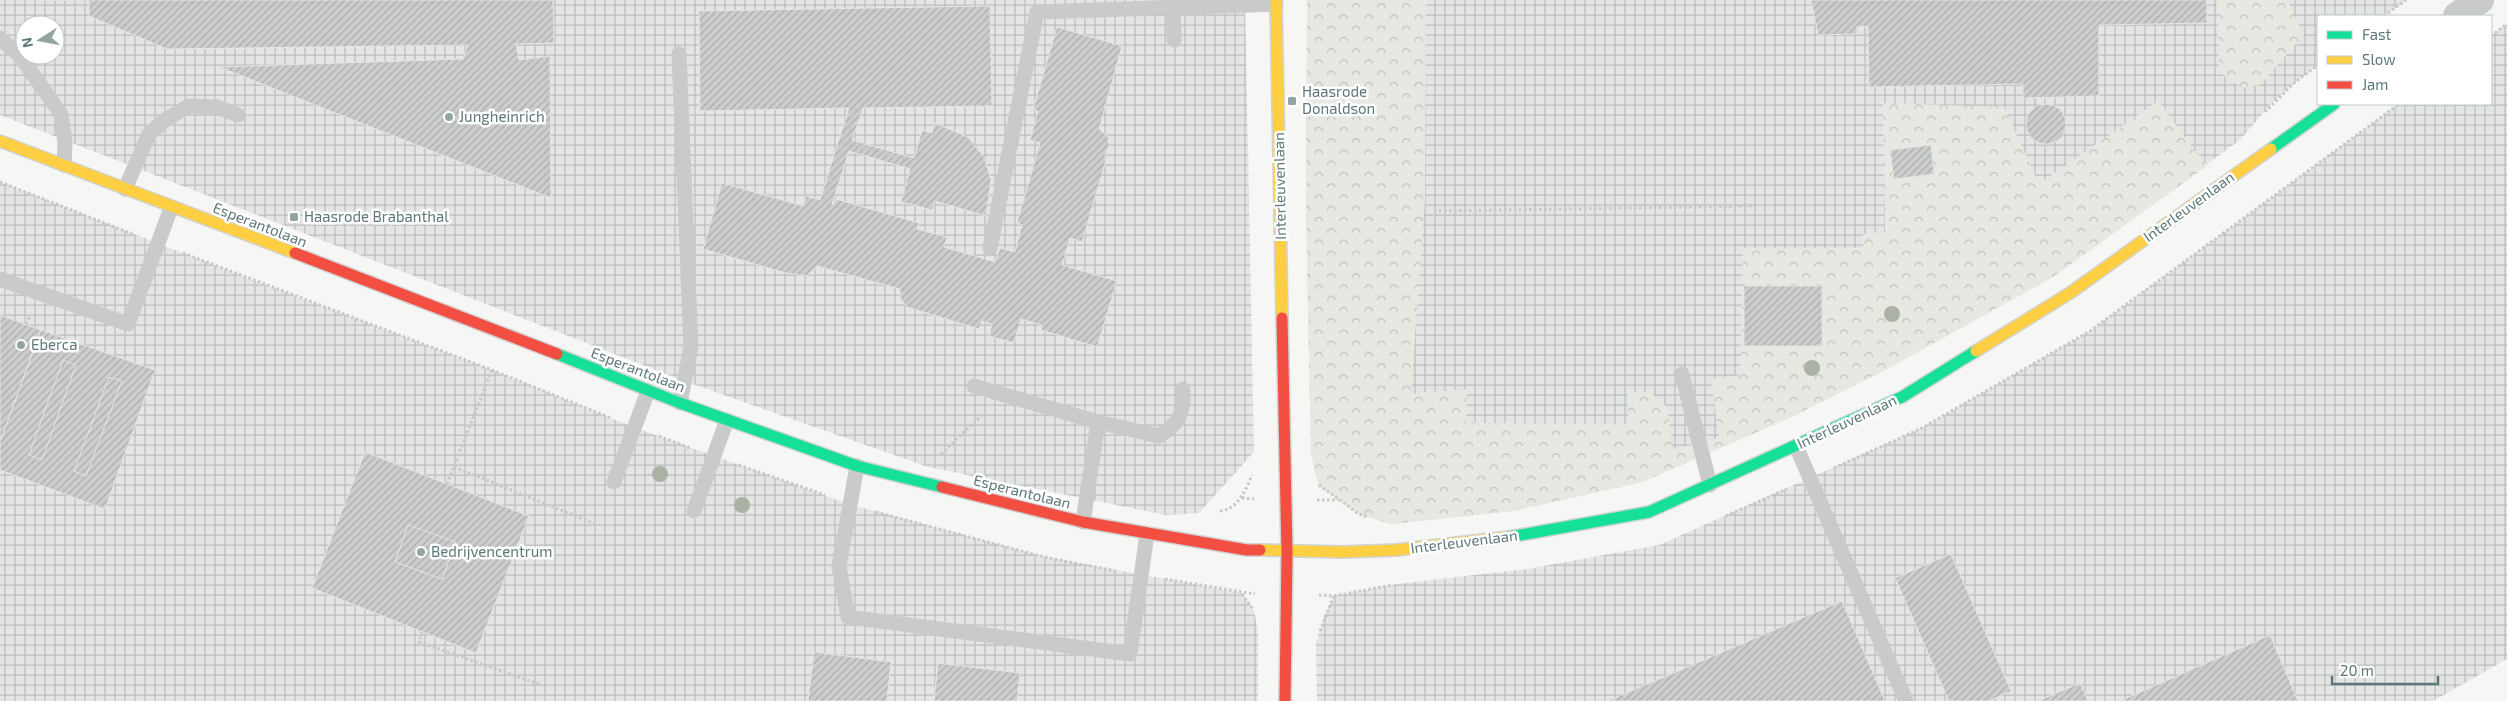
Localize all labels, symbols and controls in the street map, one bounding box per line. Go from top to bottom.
north arrow [15,15,65,65]
legend [2317,15,2492,105]
text: Fast [2362,25,2392,43]
text: N [17,36,36,49]
text: Slow [2362,50,2396,68]
text: Jam [2362,75,2388,93]
place label: Haasrode Donaldson [1302,82,1375,117]
marker: Haasrode Donaldson [1286,95,1298,107]
place label: Jungheinrich [459,107,545,125]
marker: Jungheinrich [443,111,455,123]
street label: Interleuvenlaan [1269,132,1289,240]
street label: Interleuvenlaan [2140,167,2237,245]
street label: Esperantolaan [211,198,310,250]
place label: Haasrode Brabanthal [304,207,449,225]
marker: Haasrode Brabanthal [288,211,300,223]
place label: Eberca [31,335,77,353]
marker: Eberca [15,339,27,351]
street label: Esperantolaan [589,343,688,395]
street label: Interleuvenlaan [1794,390,1899,452]
street label: Esperantolaan [972,470,1073,512]
street label: Interleuvenlaan [1409,526,1518,557]
place label: Bedrijvencentrum [431,542,552,561]
marker: Bedrijvencentrum [415,546,427,558]
scale bar [2332,654,2438,686]
text: 20 m [2340,661,2374,679]

